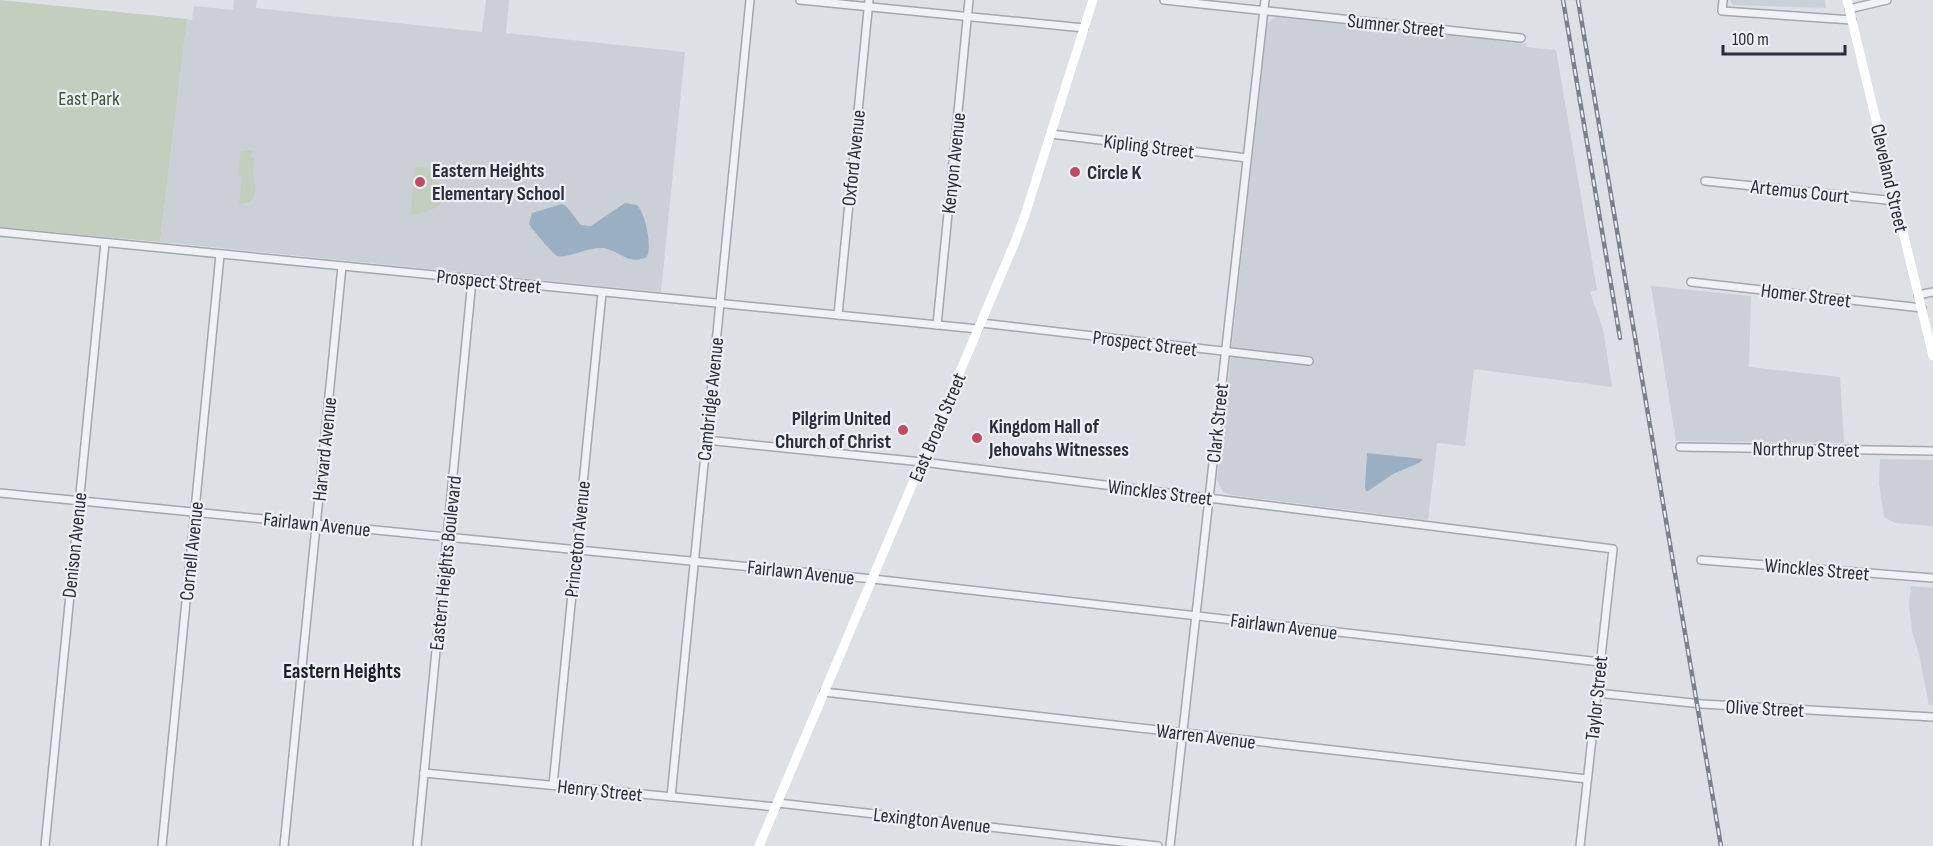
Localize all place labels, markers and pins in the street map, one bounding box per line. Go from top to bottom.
place label: Eastern Heights Elementary School [432,159,565,206]
place label: Circle K [1087,161,1141,185]
marker: Circle K [1068,165,1082,179]
marker: Eastern Heights Elementary School [413,175,427,189]
place label: Pilgrim United Church of Christ [775,407,891,454]
place label: Kingdom Hall of Jehovahs Witnesses [988,415,1129,462]
marker: Pilgrim United Church of Christ [896,423,910,437]
marker: Kingdom Hall of Jehovahs Witnesses [970,431,984,445]

